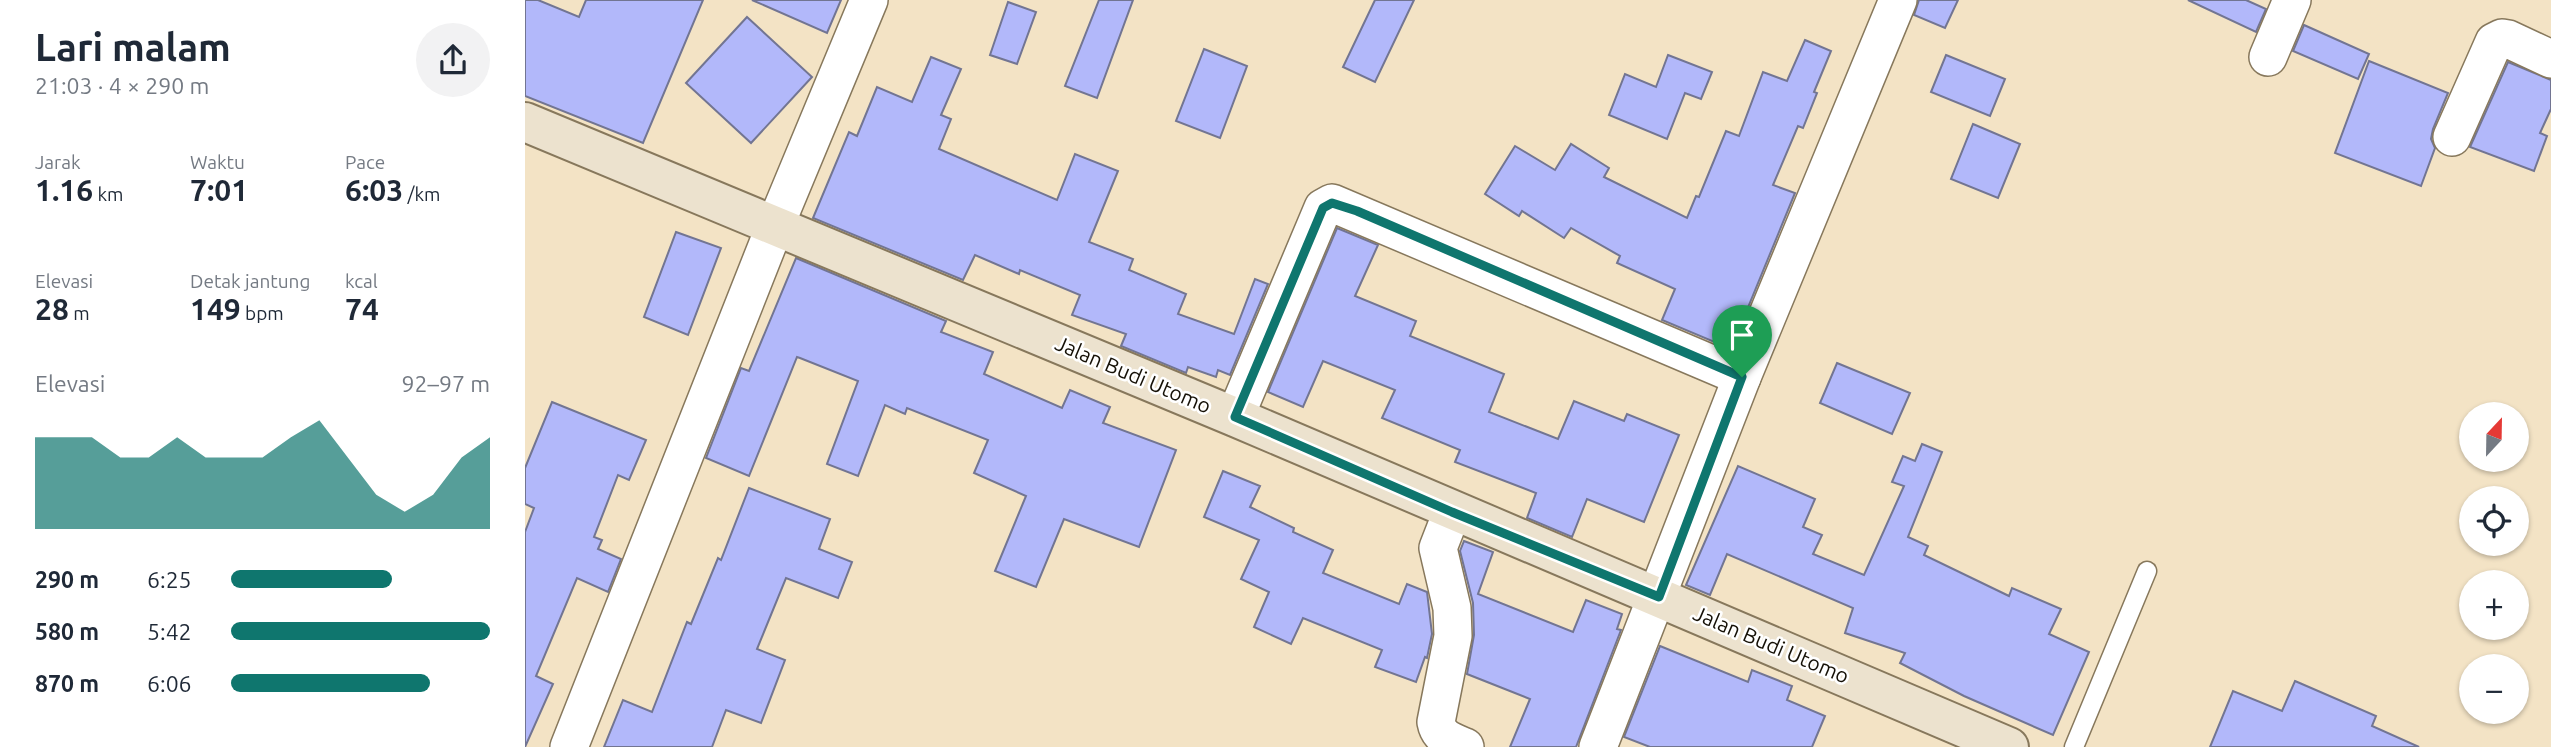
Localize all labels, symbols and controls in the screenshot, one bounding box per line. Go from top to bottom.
button: share [416,23,490,97]
text: Lari malam [35,26,231,68]
text: 21:03 · 4 × 290 m [35,73,209,98]
text: Jarak [35,151,81,173]
text: Waktu [190,151,245,173]
text: Pace [345,151,385,173]
text: 1.16 [35,173,93,207]
text: 7:01 [190,173,248,207]
text: 6:03 [345,173,403,207]
text: km [93,183,123,205]
text: /km [403,183,441,205]
text: Elevasi [35,270,93,292]
text: Detak jantung [190,270,310,292]
text: kcal [345,270,378,292]
text: 28 [35,292,69,326]
text: 149 [190,292,241,326]
text: 74 [345,292,379,326]
text: m [69,302,90,324]
text: bpm [241,302,284,324]
pin [1712,305,1772,377]
icon: arrive [1723,316,1761,354]
street label: Jalan Budi Utomo [1052,330,1215,418]
text: Elevasi [35,371,105,396]
text: 92–97 m [402,371,490,396]
north arrow [2459,402,2529,472]
map controls [2459,402,2529,724]
button: locate [2459,486,2529,556]
text: 290 m [35,567,99,592]
text: 6:25 [147,567,192,592]
button: + [2459,570,2529,640]
street label: Jalan Budi Utomo [1690,600,1853,688]
text: 580 m [35,619,99,644]
text: 5:42 [147,619,192,644]
button: − [2459,654,2529,724]
text: 870 m [35,671,99,696]
text: 6:06 [147,671,192,696]

